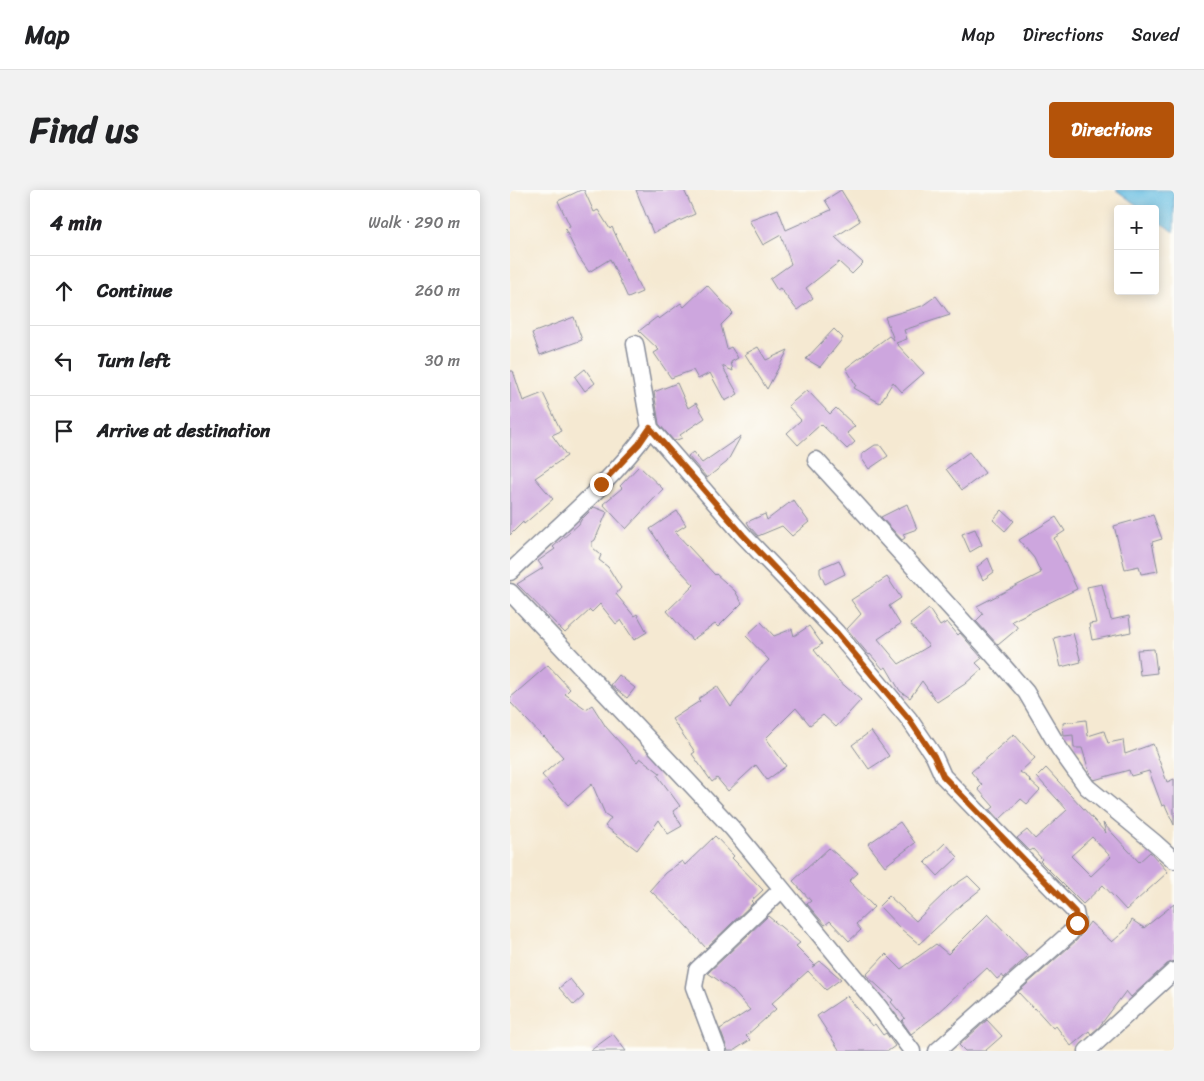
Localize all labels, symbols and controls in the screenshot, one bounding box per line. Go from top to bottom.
text: Map [25,14,69,56]
text: Map [962,19,995,51]
text: Directions [1023,19,1104,51]
text: Saved [1132,19,1179,51]
text: Find us [30,99,138,161]
button: Directions [1049,102,1174,158]
text: 4 min [50,204,102,242]
map controls [1114,205,1159,295]
button: + [1114,205,1159,250]
text: Walk · 290 m [368,208,460,237]
button: − [1114,250,1159,295]
text: Continue [97,274,173,307]
text: 260 m [415,276,460,305]
icon: ahead [50,277,78,305]
text: Turn left [97,344,170,377]
text: 30 m [425,346,460,375]
icon: left [50,347,78,375]
text: Arrive at destination [97,414,270,447]
icon: arrive [50,417,78,445]
route end [590,473,613,496]
route start [1066,912,1089,935]

